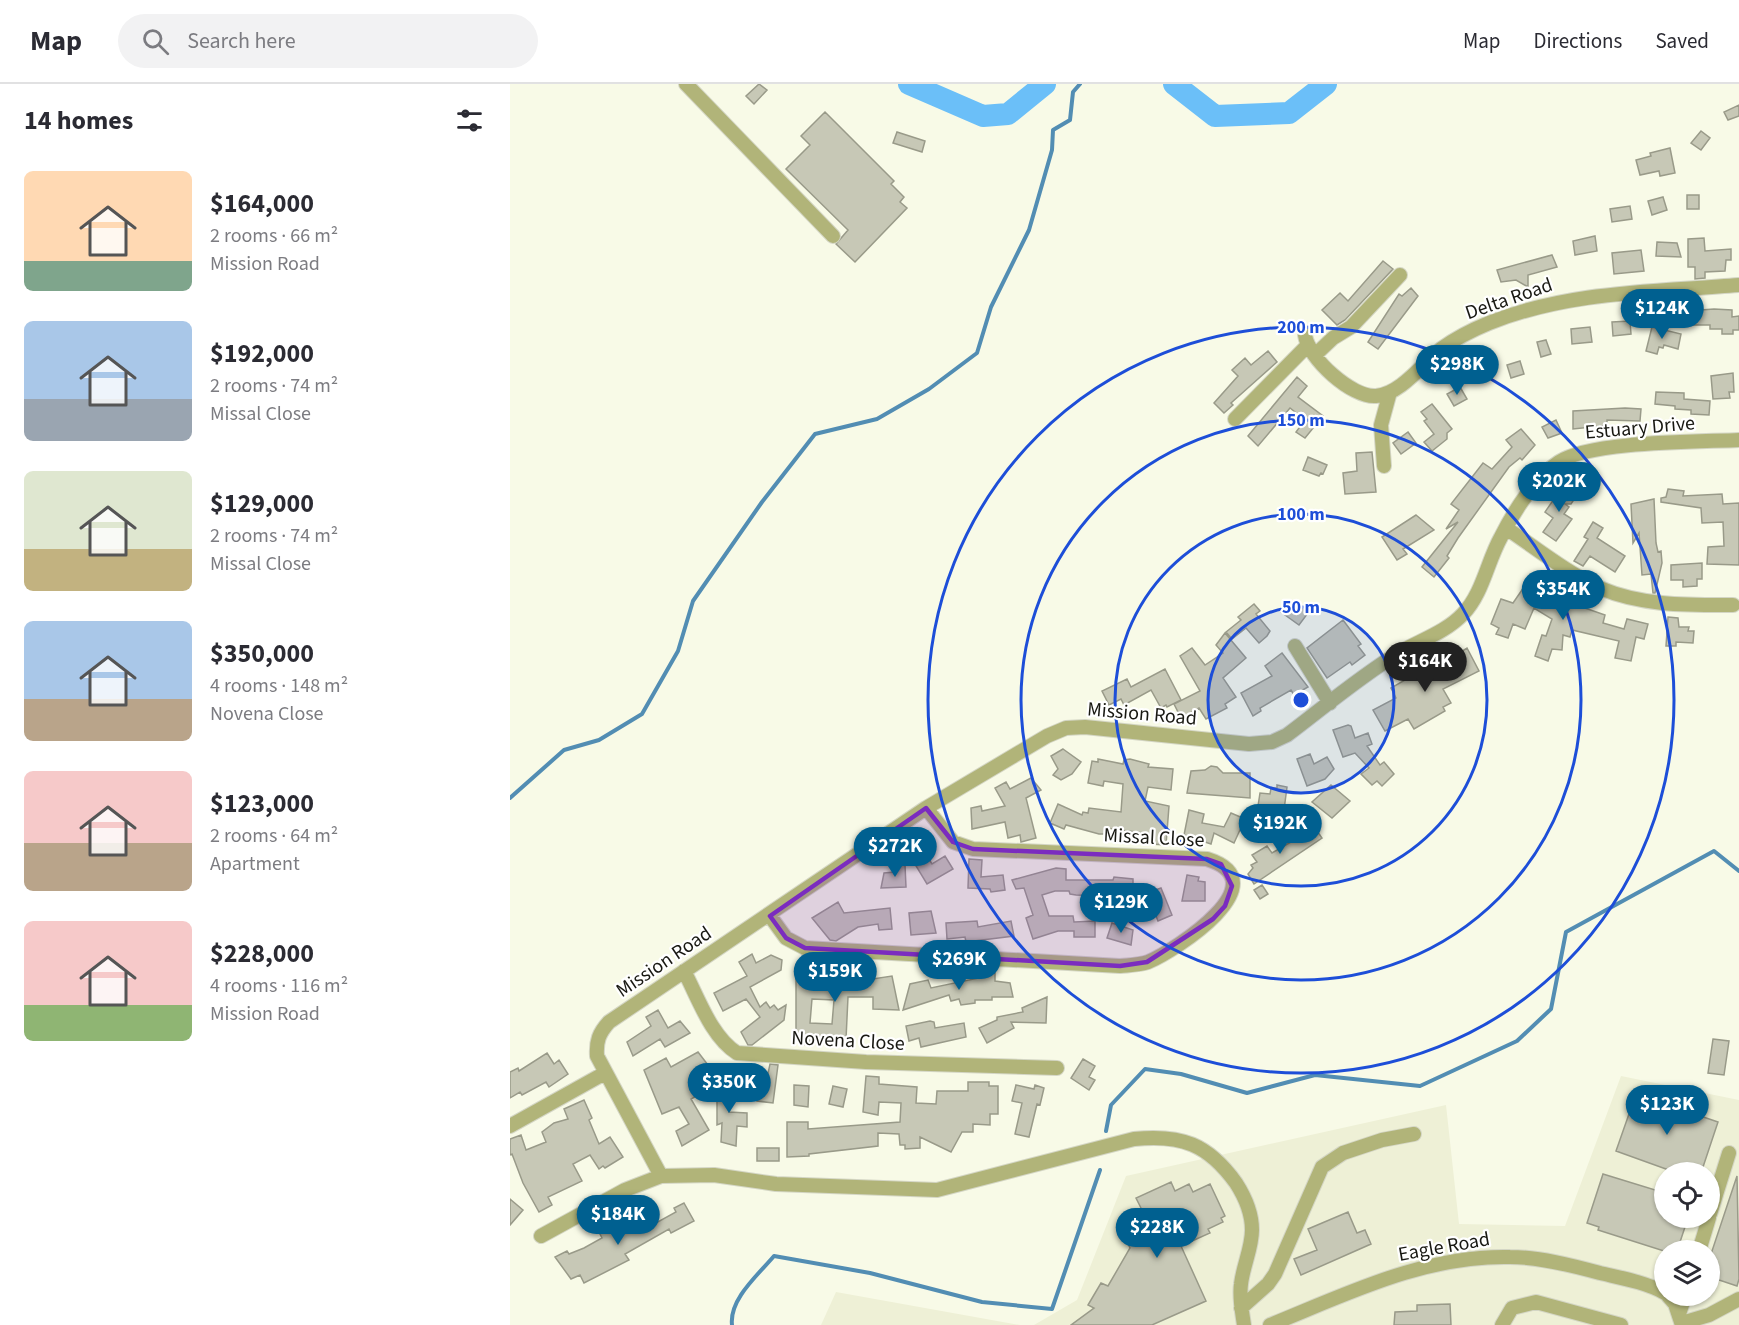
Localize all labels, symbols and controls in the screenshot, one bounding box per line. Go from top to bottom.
search box [118,14,538,68]
text: Map [30,21,82,61]
icon: search [139,25,172,58]
text: Search here [187,25,296,57]
text: Map [1463,26,1501,56]
text: Directions [1534,26,1622,56]
text: Saved [1655,26,1709,56]
text: 14 homes [24,102,133,139]
icon: filters [453,104,486,137]
text: $164,000 [210,185,314,222]
icon: home [72,195,144,267]
text: 2 rooms · 66 m² [210,222,338,250]
text: Mission Road [210,250,320,278]
street label: Delta Road [1462,271,1556,327]
pin: $124K [1620,289,1704,340]
text: $124K [1635,294,1689,322]
text: 200 m [1277,315,1325,340]
text: $192,000 [210,335,314,372]
icon: home [72,345,144,417]
pin: $298K [1415,345,1499,396]
text: $298K [1430,350,1484,378]
text: 2 rooms · 74 m² [210,372,338,400]
text: Missal Close [210,400,311,428]
text: 150 m [1277,408,1325,433]
street label: Estuary Drive [1584,409,1696,447]
pin: $202K [1517,462,1601,513]
text: $202K [1532,467,1586,495]
text: $129,000 [210,485,314,522]
icon: home [72,495,144,567]
text: 100 m [1277,502,1325,527]
text: 2 rooms · 74 m² [210,522,338,550]
text: Missal Close [210,550,311,578]
pin: $354K [1521,570,1605,621]
text: $354K [1536,575,1590,603]
text: 50 m [1282,595,1320,620]
text: $350,000 [210,635,314,672]
pin: $164K [1383,642,1467,693]
icon: home [72,645,144,717]
text: $164K [1398,647,1452,675]
text: 4 rooms · 148 m² [210,672,348,700]
centre of rings [1291,690,1311,710]
street label: Mission Road [1086,695,1198,733]
text: Novena Close [210,700,324,728]
text: $123,000 [210,785,314,822]
icon: home [72,795,144,867]
pin: $192K [1238,804,1322,855]
text: $192K [1253,809,1307,837]
street label: Missal Close [1103,821,1205,855]
text: 2 rooms · 64 m² [210,822,338,850]
pin: $272K [853,827,937,878]
text: $272K [868,832,922,860]
text: Apartment [210,850,300,878]
pin: $129K [1079,883,1163,934]
text: $129K [1094,888,1148,916]
street label: Mission Road [611,920,717,1004]
text: $228,000 [210,935,314,972]
pin: $269K [917,940,1001,991]
icon: home [72,945,144,1017]
text: $269K [932,945,986,973]
pin: $159K [793,952,877,1003]
text: $159K [808,957,862,985]
text: 4 rooms · 116 m² [210,972,348,1000]
text: Mission Road [210,1000,320,1028]
street label: Novena Close [791,1024,905,1058]
pin: $350K [687,1063,771,1114]
text: $350K [702,1068,756,1096]
pin: $123K [1625,1085,1709,1136]
text: $123K [1640,1090,1694,1118]
map controls [1654,1162,1720,1306]
button: locate [1654,1162,1720,1228]
pin: $184K [576,1195,660,1246]
text: $184K [591,1200,645,1228]
pin: $228K [1115,1208,1199,1259]
text: $228K [1130,1213,1184,1241]
street label: Eagle Road [1396,1225,1492,1269]
button: layers [1654,1240,1720,1306]

